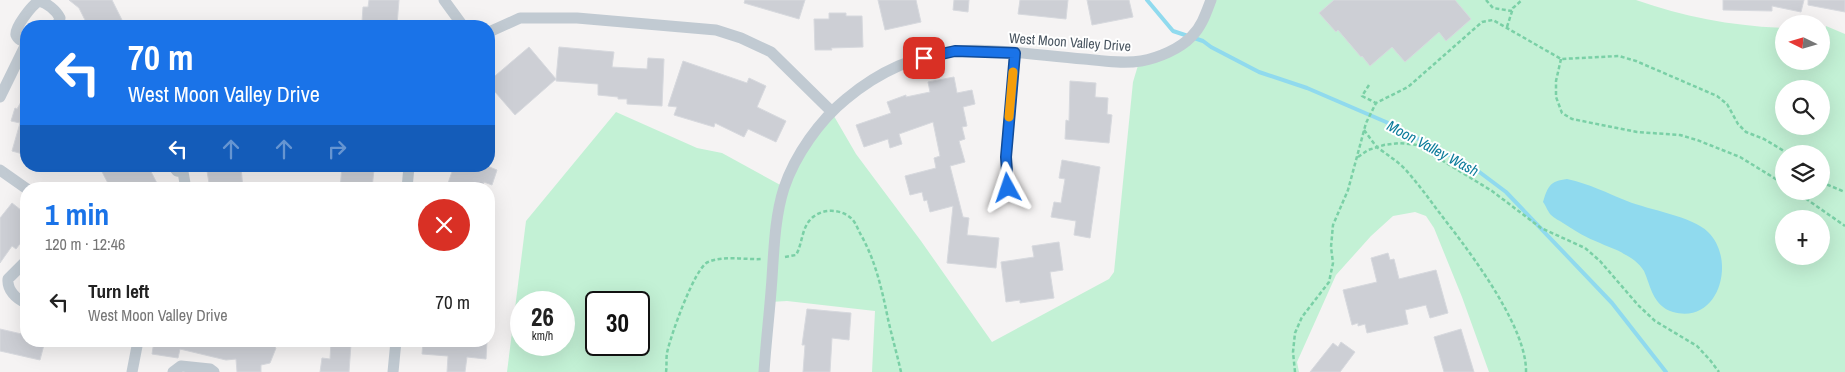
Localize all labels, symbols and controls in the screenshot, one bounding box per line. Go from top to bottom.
north arrow [1775,15,1830,70]
map controls [1775,15,1830,265]
street label: West Moon Valley Drive [1008,29,1132,55]
text: 70 m [128,34,193,81]
pin [903,37,945,79]
icon: left [45,40,110,105]
icon: arrive [910,44,938,72]
text: West Moon Valley Drive [128,79,320,109]
button: search [1775,80,1830,135]
water label: Moon Valley Wash [1383,115,1483,181]
icon: left [164,135,192,163]
icon: ahead [217,135,245,163]
icon: ahead [270,135,298,163]
icon: right [323,135,351,163]
button: layers [1775,145,1830,200]
position arrow [981,161,1033,213]
text: 1 min [45,194,109,234]
button: close [418,199,470,251]
button: + [1775,210,1830,265]
text: 120 m · 12:46 [45,233,125,255]
text: Turn left [88,278,149,304]
icon: left [45,288,73,316]
text: 70 m [435,289,470,315]
speed limit sign: 30 [585,291,650,356]
text: 26 [531,300,554,334]
text: West Moon Valley Drive [88,304,228,326]
text: km/h [532,328,553,344]

